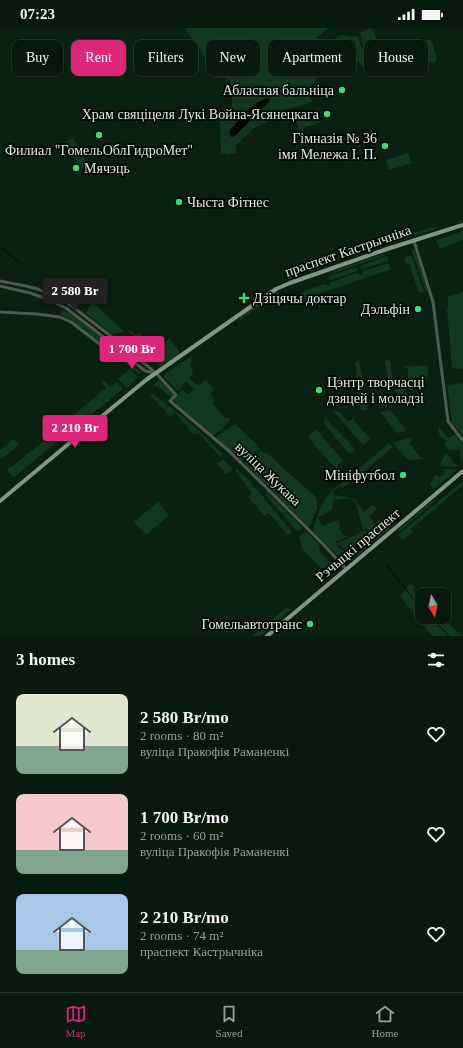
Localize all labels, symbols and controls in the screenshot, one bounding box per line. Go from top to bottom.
text: 07:23 [20,6,55,22]
chip: Buy [12,40,63,76]
chip: Rent [71,40,126,76]
chip: Filters [134,40,198,76]
chip: New [206,40,260,76]
chip: Apartment [268,40,356,76]
chip: House [364,40,428,76]
place label: Абласная бальніца [223,83,335,98]
marker: Абласная бальніца [337,85,347,95]
place label: Храм свяціцеля Лукі Война-Ясянецкага [82,107,320,122]
marker: Храм свяціцеля Лукі Война-Ясянецкага [322,109,332,119]
marker: Филиал "ГомельОблГидроМет" [94,130,104,140]
place label: Гімназія № 36 імя Мележа І. П. [278,131,377,162]
marker: Гімназія № 36 імя Мележа І. П. [380,141,390,151]
place label: Филиал "ГомельОблГидроМет" [5,143,193,158]
place label: Мячэць [84,161,130,176]
marker: Мячэць [71,163,81,173]
place label: Чыста Фітнес [187,195,269,210]
marker: Чыста Фітнес [174,197,184,207]
street label: праспект Кастрычніка [283,222,414,280]
pin: 2 580 Br [34,278,116,312]
text: 2 580 Br [52,283,98,298]
place label: Дзіцячы доктар [253,291,346,306]
marker: Дзіцячы доктар [238,292,250,304]
place label: Дэльфін [361,302,410,317]
marker: Дэльфін [413,304,423,314]
pin: 1 700 Br [91,336,173,370]
text: 1 700 Br [109,341,155,356]
place label: Цэнтр творчасці дзяцей і моладзі [327,375,425,406]
marker: Цэнтр творчасці дзяцей і моладзі [314,385,324,395]
pin: 2 210 Br [34,415,116,449]
text: 2 210 Br [52,420,98,435]
street label: вуліца Жукава [232,439,304,509]
place label: Мініфутбол [325,468,395,483]
marker: Мініфутбол [398,470,408,480]
street label: Рэчыцкі праспект [313,505,403,585]
north arrow [415,588,451,624]
map controls [415,588,451,624]
place label: Гомельавтотранс [202,617,302,632]
marker: Гомельавтотранс [305,619,315,629]
icon: filters [425,649,447,671]
text: 3 homes [16,650,75,669]
text: 2 580 Br/mo [140,708,229,727]
icon: home [48,710,96,758]
icon: heart [425,723,447,745]
text: 2 rooms · 80 m² [140,728,223,743]
text: вуліца Пракофія Раманенкі [140,744,289,759]
text: 1 700 Br/mo [140,808,229,827]
icon: home [48,810,96,858]
icon: heart [425,823,447,845]
text: 2 rooms · 60 m² [140,828,223,843]
text: вуліца Пракофія Раманенкі [140,844,289,859]
text: 2 210 Br/mo [140,908,229,927]
icon: home [48,910,96,958]
icon: heart [425,923,447,945]
text: 2 rooms · 74 m² [140,928,223,943]
text: праспект Кастрычніка [140,944,263,959]
tab: Map [65,1003,87,1039]
tab: Saved [216,1003,242,1039]
tab: Home [372,1003,398,1039]

